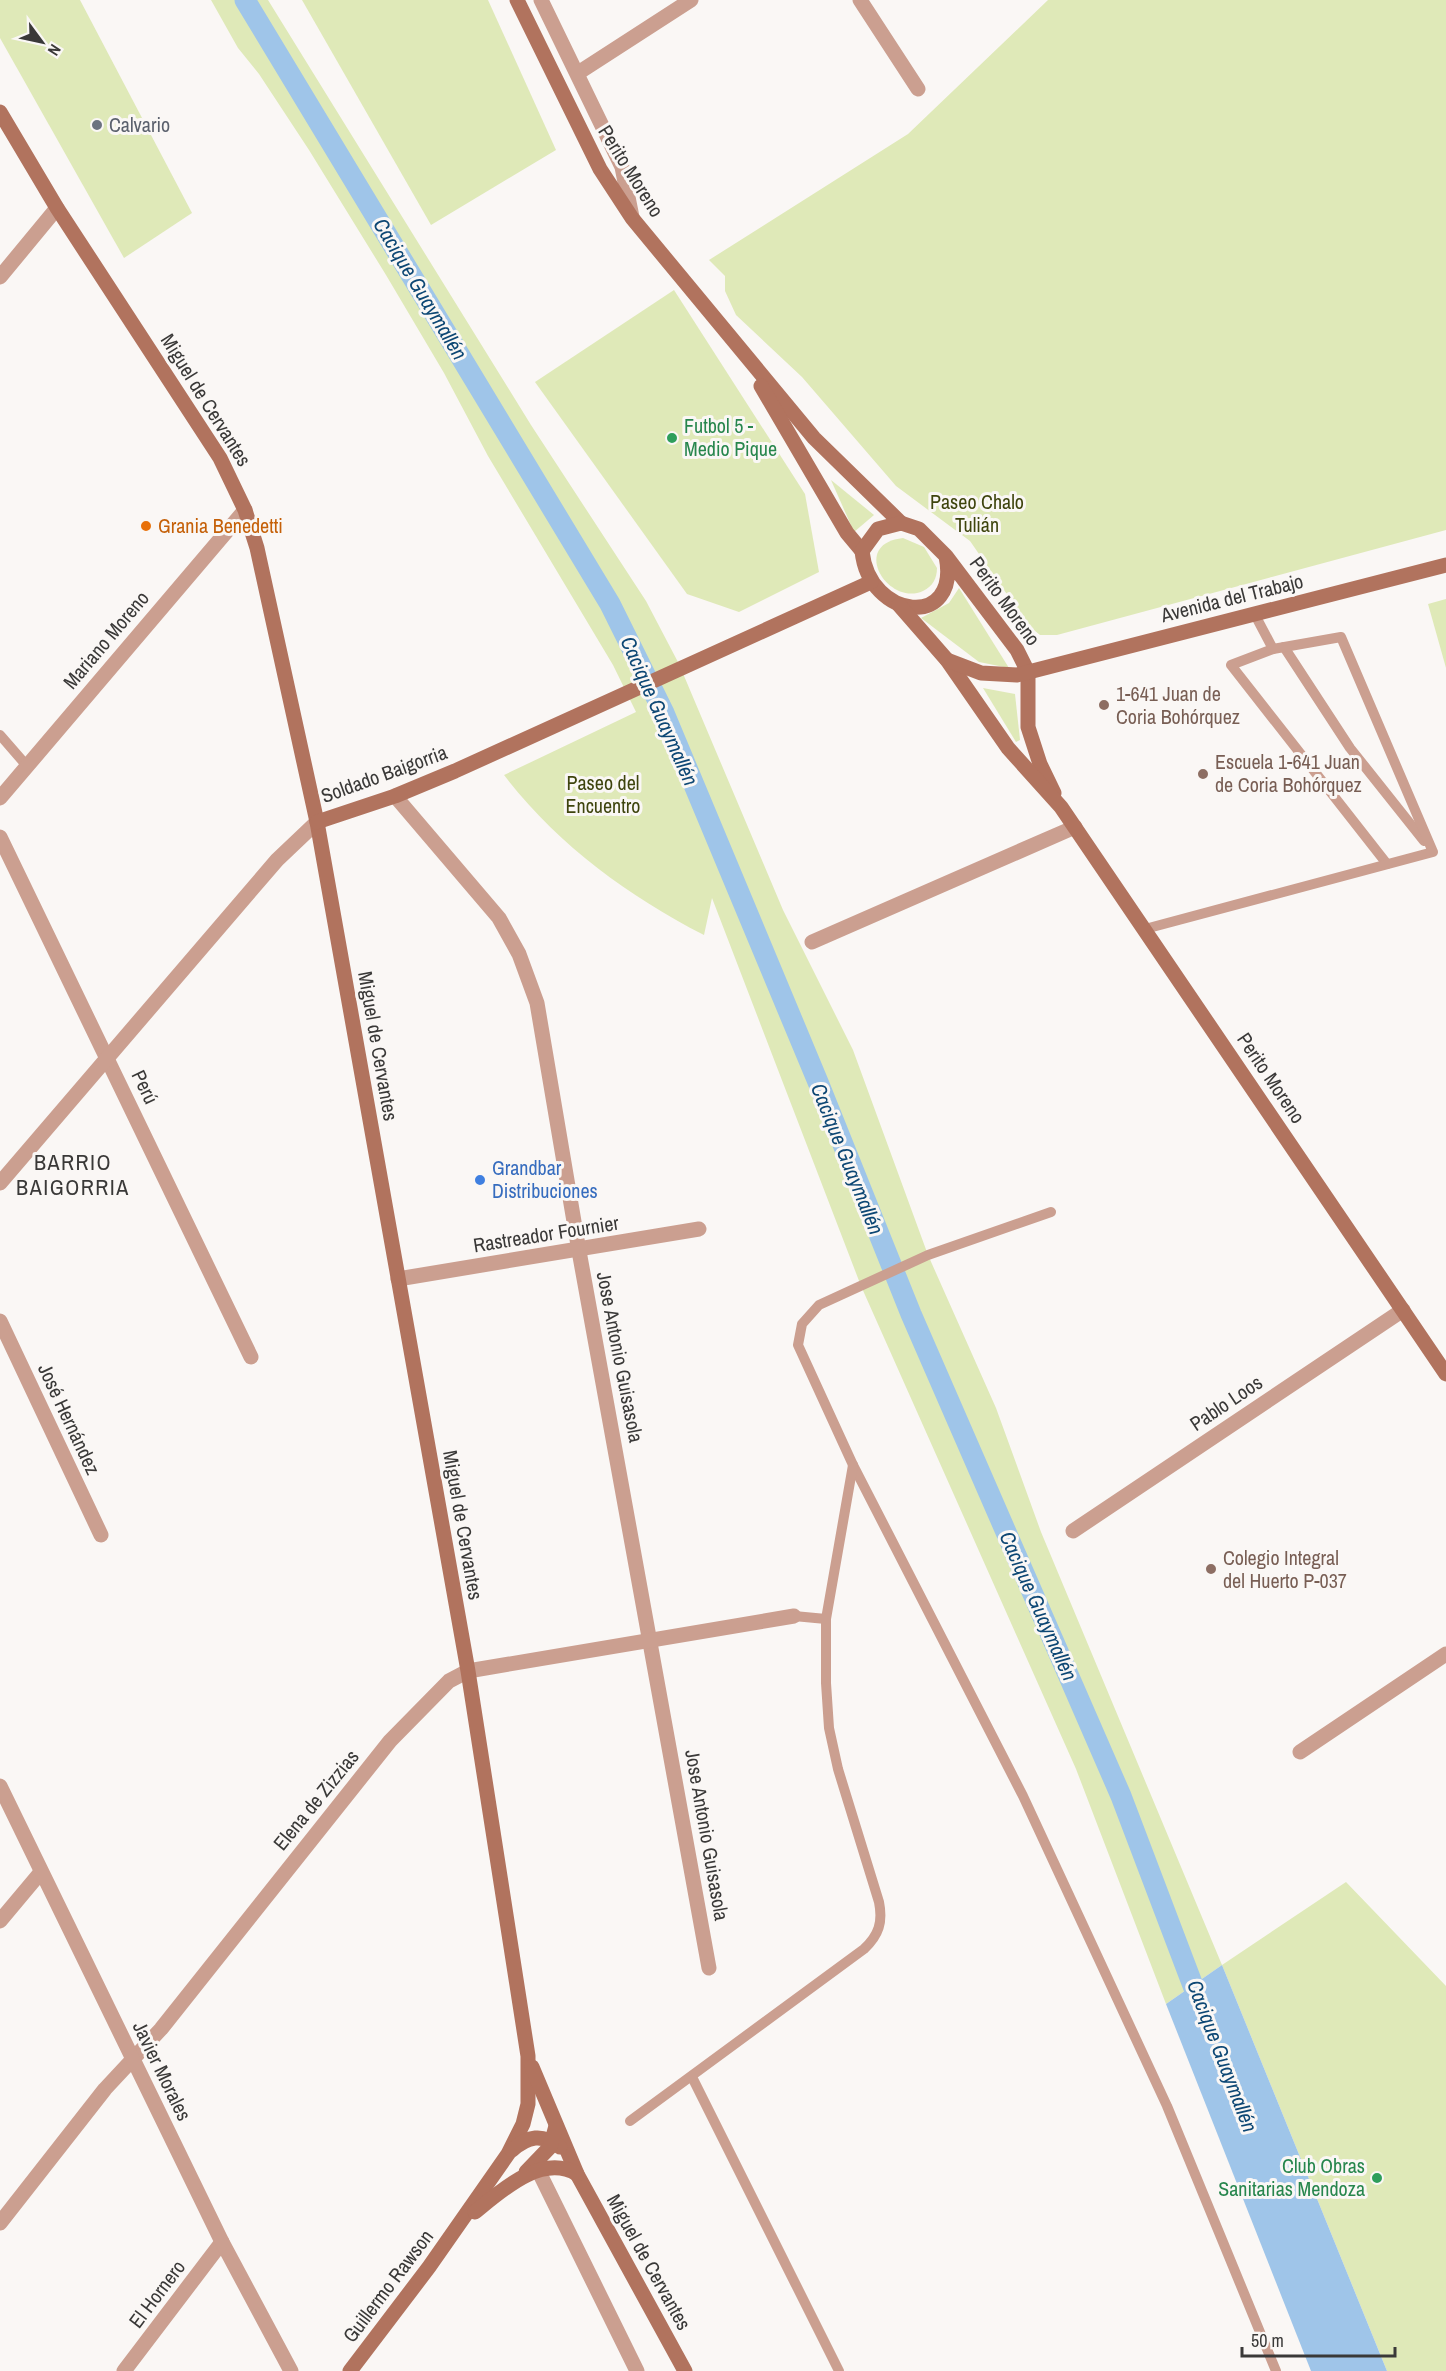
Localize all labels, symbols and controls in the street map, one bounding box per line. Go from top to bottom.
north arrow [12,12,72,72]
text: N [43,40,66,60]
place label: Calvario [109,111,170,138]
marker: Calvario [90,118,104,132]
street label: Perito Moreno [592,120,670,222]
water label: Cacique Guaymallén [367,212,474,365]
street label: Miguel de Cervantes [155,328,258,471]
place label: Futbol 5 - Medio Pique [684,412,777,462]
marker: Futbol 5 - Medio Pique [665,431,679,445]
park label: Paseo Chalo Tulián [930,488,1024,538]
place label: Grania Benedetti [158,512,283,539]
marker: Grania Benedetti [139,519,153,533]
street label: Perito Moreno [964,551,1047,651]
street label: Avenida del Trabajo [1157,567,1306,628]
street label: Mariano Moreno [57,585,155,694]
water label: Cacique Guaymallén [614,631,705,790]
place label: 1-641 Juan de Coria Bohórquez [1116,680,1240,730]
marker: 1-641 Juan de Coria Bohórquez [1097,698,1111,712]
street label: Soldado Baigorria [317,738,451,809]
place label: Escuela 1-641 Juan de Coria Bohórquez [1215,748,1362,798]
marker: Escuela 1-641 Juan de Coria Bohórquez [1196,767,1210,781]
park label: Paseo del Encuentro [566,769,640,819]
street label: Miguel de Cervantes [352,969,405,1123]
street label: Perito Moreno [1231,1027,1312,1128]
street label: Perú [126,1065,165,1108]
water label: Cacique Guaymallén [804,1079,891,1239]
district label: BARRIO BAIGORRIA [16,1147,130,1202]
place label: Grandbar Distribuciones [492,1154,598,1204]
marker: Grandbar Distribuciones [473,1173,487,1187]
street label: Rastreador Fournier [471,1209,621,1258]
street label: Jose Antonio Guisasola [591,1269,650,1445]
street label: José Hernández [32,1359,107,1479]
street label: Pablo Loos [1184,1368,1267,1437]
street label: Miguel de Cervantes [437,1448,490,1602]
water label: Cacique Guaymallén [993,1526,1084,1685]
place label: Colegio Integral del Huerto P-037 [1223,1544,1347,1594]
marker: Colegio Integral del Huerto P-037 [1204,1562,1218,1576]
street label: Elena de Zizzias [267,1744,365,1856]
street label: Jose Antonio Guisasola [679,1747,736,1923]
water label: Cacique Guaymallén [1180,1976,1265,2136]
street label: Javier Morales [127,2017,198,2125]
place label: Club Obras Sanitarias Mendoza [1218,2152,1365,2202]
marker: Club Obras Sanitarias Mendoza [1370,2171,1384,2185]
street label: Miguel de Cervantes [601,2189,698,2334]
street label: Guillermo Rawson [336,2224,439,2348]
street label: El Hornero [122,2254,191,2333]
scale bar [1242,2320,1395,2358]
text: 50 m [1251,2328,1284,2353]

